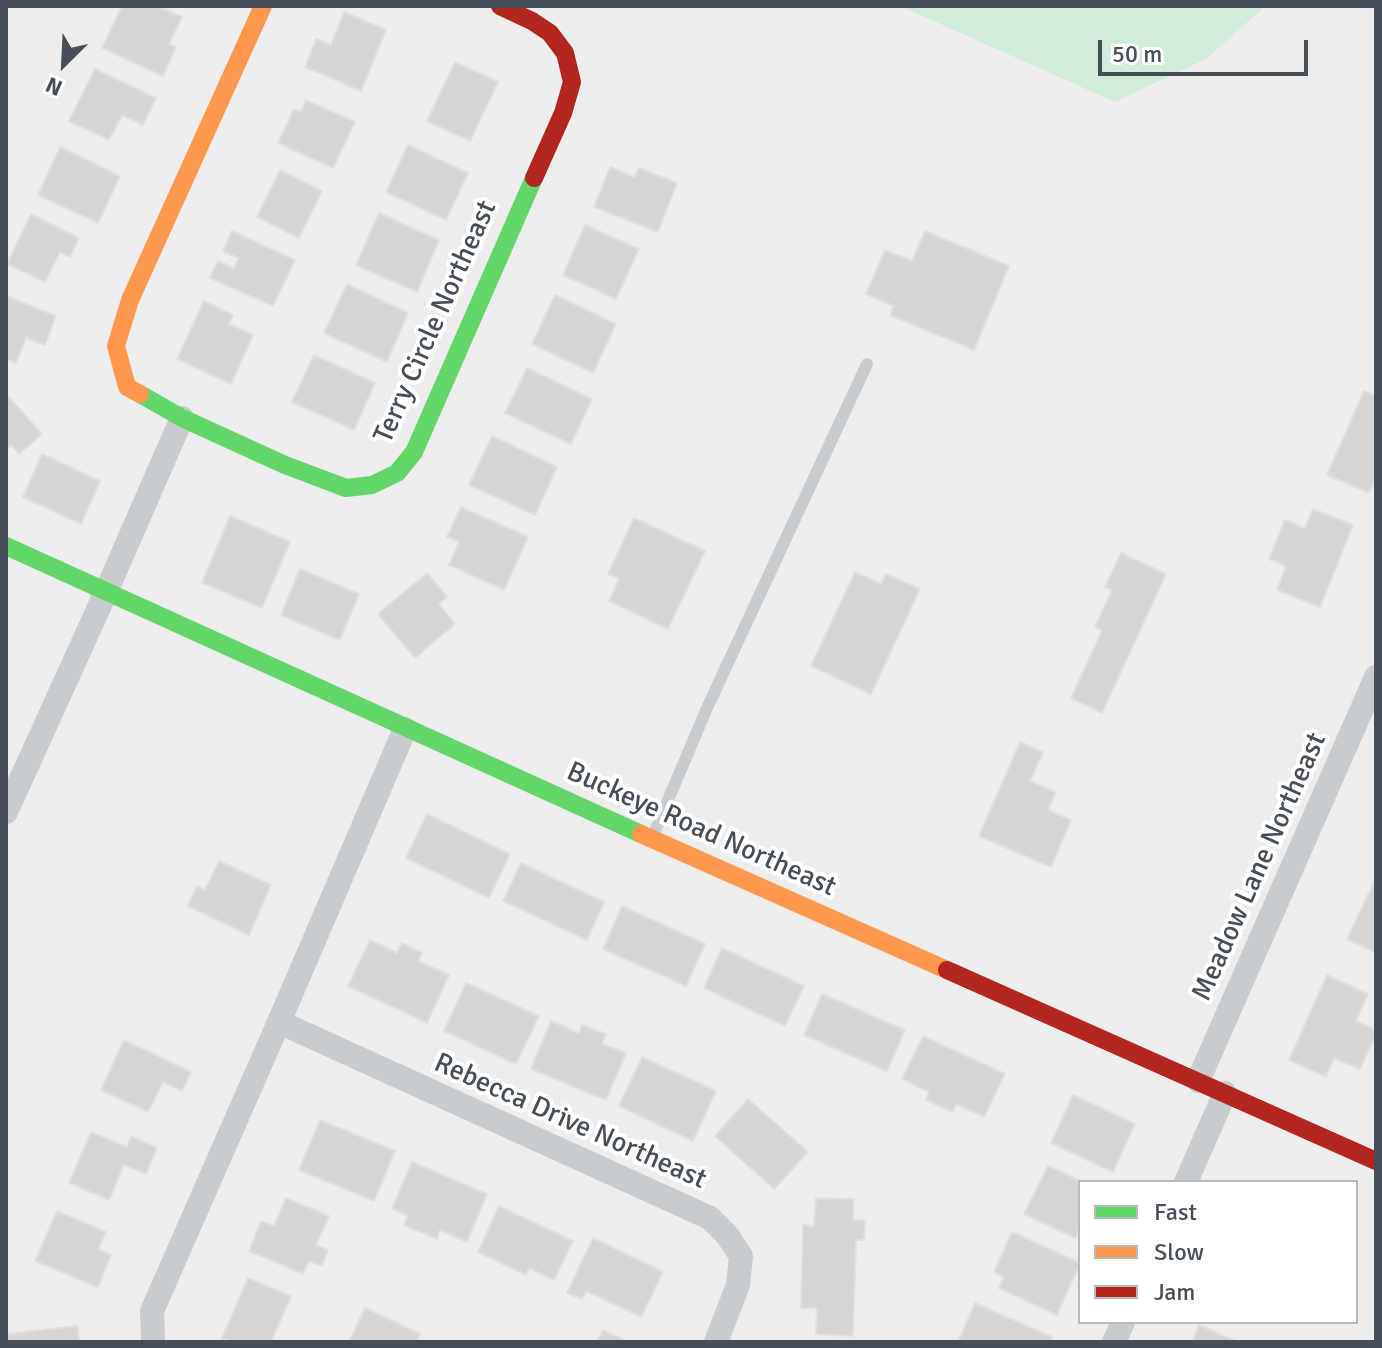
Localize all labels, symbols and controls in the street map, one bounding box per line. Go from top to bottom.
north arrow [24,24,104,104]
scale bar [1102,24,1312,74]
text: 50 m [1112,39,1162,69]
text: N [42,71,67,102]
street label: Terry Circle Northeast [367,196,505,448]
street label: Meadow Lane Northeast [1186,728,1334,1006]
street label: Buckeye Road Northeast [561,755,841,905]
street label: Rebecca Drive Northeast [429,1047,711,1197]
legend [1078,1180,1358,1324]
text: Fast [1154,1197,1197,1227]
text: Slow [1154,1237,1204,1267]
text: Jam [1154,1277,1195,1307]

